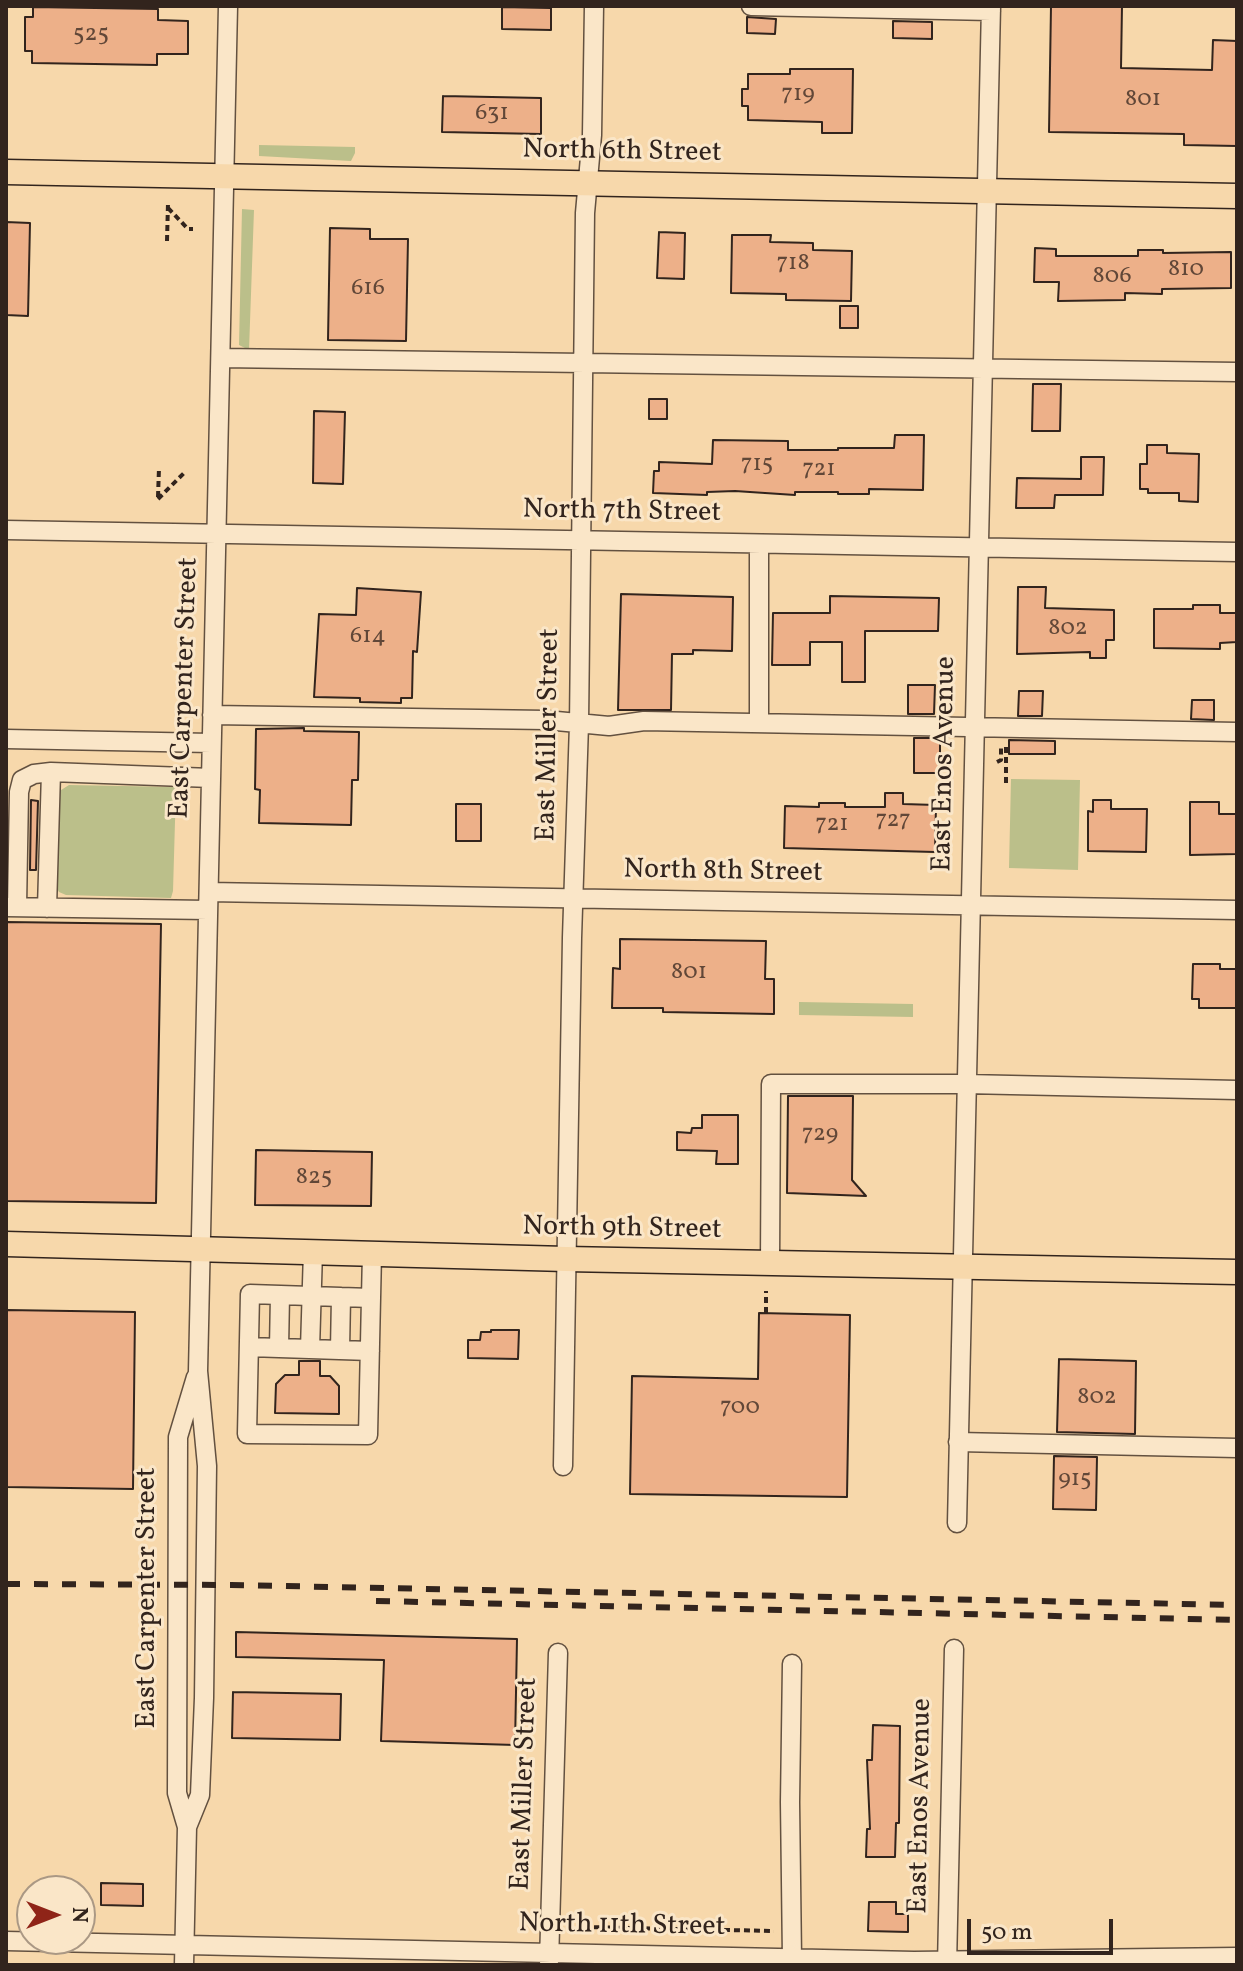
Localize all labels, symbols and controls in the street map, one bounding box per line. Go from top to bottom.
house number: 525 [73,22,109,50]
house number: 719 [781,82,815,110]
house number: 801 [1125,87,1161,115]
house number: 631 [475,101,509,129]
street label: North 6th Street [522,134,722,172]
house number: 718 [776,251,810,279]
house number: 810 [1168,257,1204,285]
house number: 806 [1092,264,1132,292]
house number: 616 [351,276,385,304]
house number: 715 [741,452,773,480]
house number: 721 [802,457,836,485]
street label: North 7th Street [522,494,722,532]
street label: East Carpenter Street [165,557,207,819]
house number: 802 [1048,616,1088,644]
house number: 614 [350,624,386,652]
street label: East Miller Street [531,628,569,842]
street label: East Enos Avenue [927,656,965,872]
house number: 727 [875,808,911,836]
house number: 721 [815,812,849,840]
street label: North 8th Street [623,854,823,892]
house number: 801 [671,960,707,988]
house number: 729 [802,1122,838,1150]
house number: 825 [296,1165,332,1193]
street label: North 9th Street [522,1211,722,1249]
house number: 802 [1077,1385,1117,1413]
house number: 700 [720,1395,760,1423]
street label: East Carpenter Street [132,1467,166,1729]
house number: 915 [1058,1467,1092,1495]
street label: East Miller Street [505,1677,547,1891]
street label: East Enos Avenue [903,1698,941,1914]
north arrow [16,1875,96,1955]
scale bar [971,1903,1117,1953]
text: N [63,1907,94,1923]
street label: North 11th Street [518,1908,726,1946]
text: 50 m [981,1916,1033,1950]

